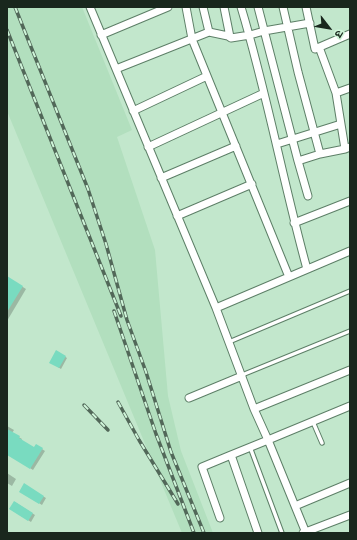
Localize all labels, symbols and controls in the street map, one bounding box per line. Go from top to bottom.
north arrow [309,8,349,48]
text: उ [332,28,348,41]

